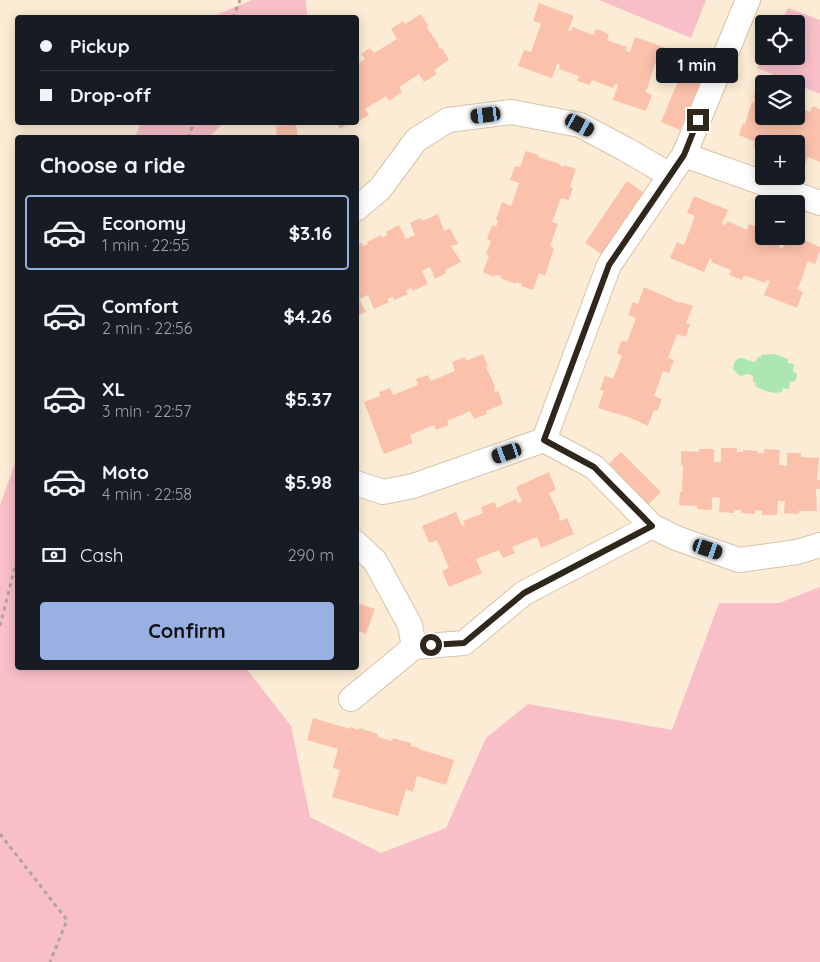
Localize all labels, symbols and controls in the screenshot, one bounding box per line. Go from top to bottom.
map controls [755,15,805,245]
button: locate [755,15,805,65]
text: Pickup [70,34,130,58]
callout: 1 min [657,48,739,82]
text: 1 min [678,55,716,75]
button: layers [755,75,805,125]
text: Drop-off [70,83,151,107]
car [470,106,501,124]
route end [687,109,709,131]
car [563,111,596,139]
button: + [755,135,805,185]
text: Choose a ride [40,151,185,179]
button: − [755,195,805,245]
icon: car [42,210,87,255]
text: Economy [102,211,186,235]
text: $3.16 [289,221,332,245]
text: 1 min · 22:55 [102,235,190,255]
icon: car [42,293,87,338]
text: Comfort [102,294,179,318]
text: $4.26 [283,304,332,328]
text: 2 min · 22:56 [102,318,192,338]
icon: car [42,376,87,421]
text: XL [102,377,125,401]
text: $5.37 [285,387,332,411]
text: 3 min · 22:57 [102,401,192,421]
car [490,441,523,465]
icon: car [42,459,87,504]
text: Moto [102,460,149,484]
text: $5.98 [285,470,332,494]
text: 4 min · 22:58 [102,484,192,504]
car [691,537,724,561]
icon: cash [40,541,68,569]
text: Cash [80,543,124,567]
text: 290 m [288,545,334,565]
button: Confirm [40,602,334,660]
route start [420,634,442,656]

